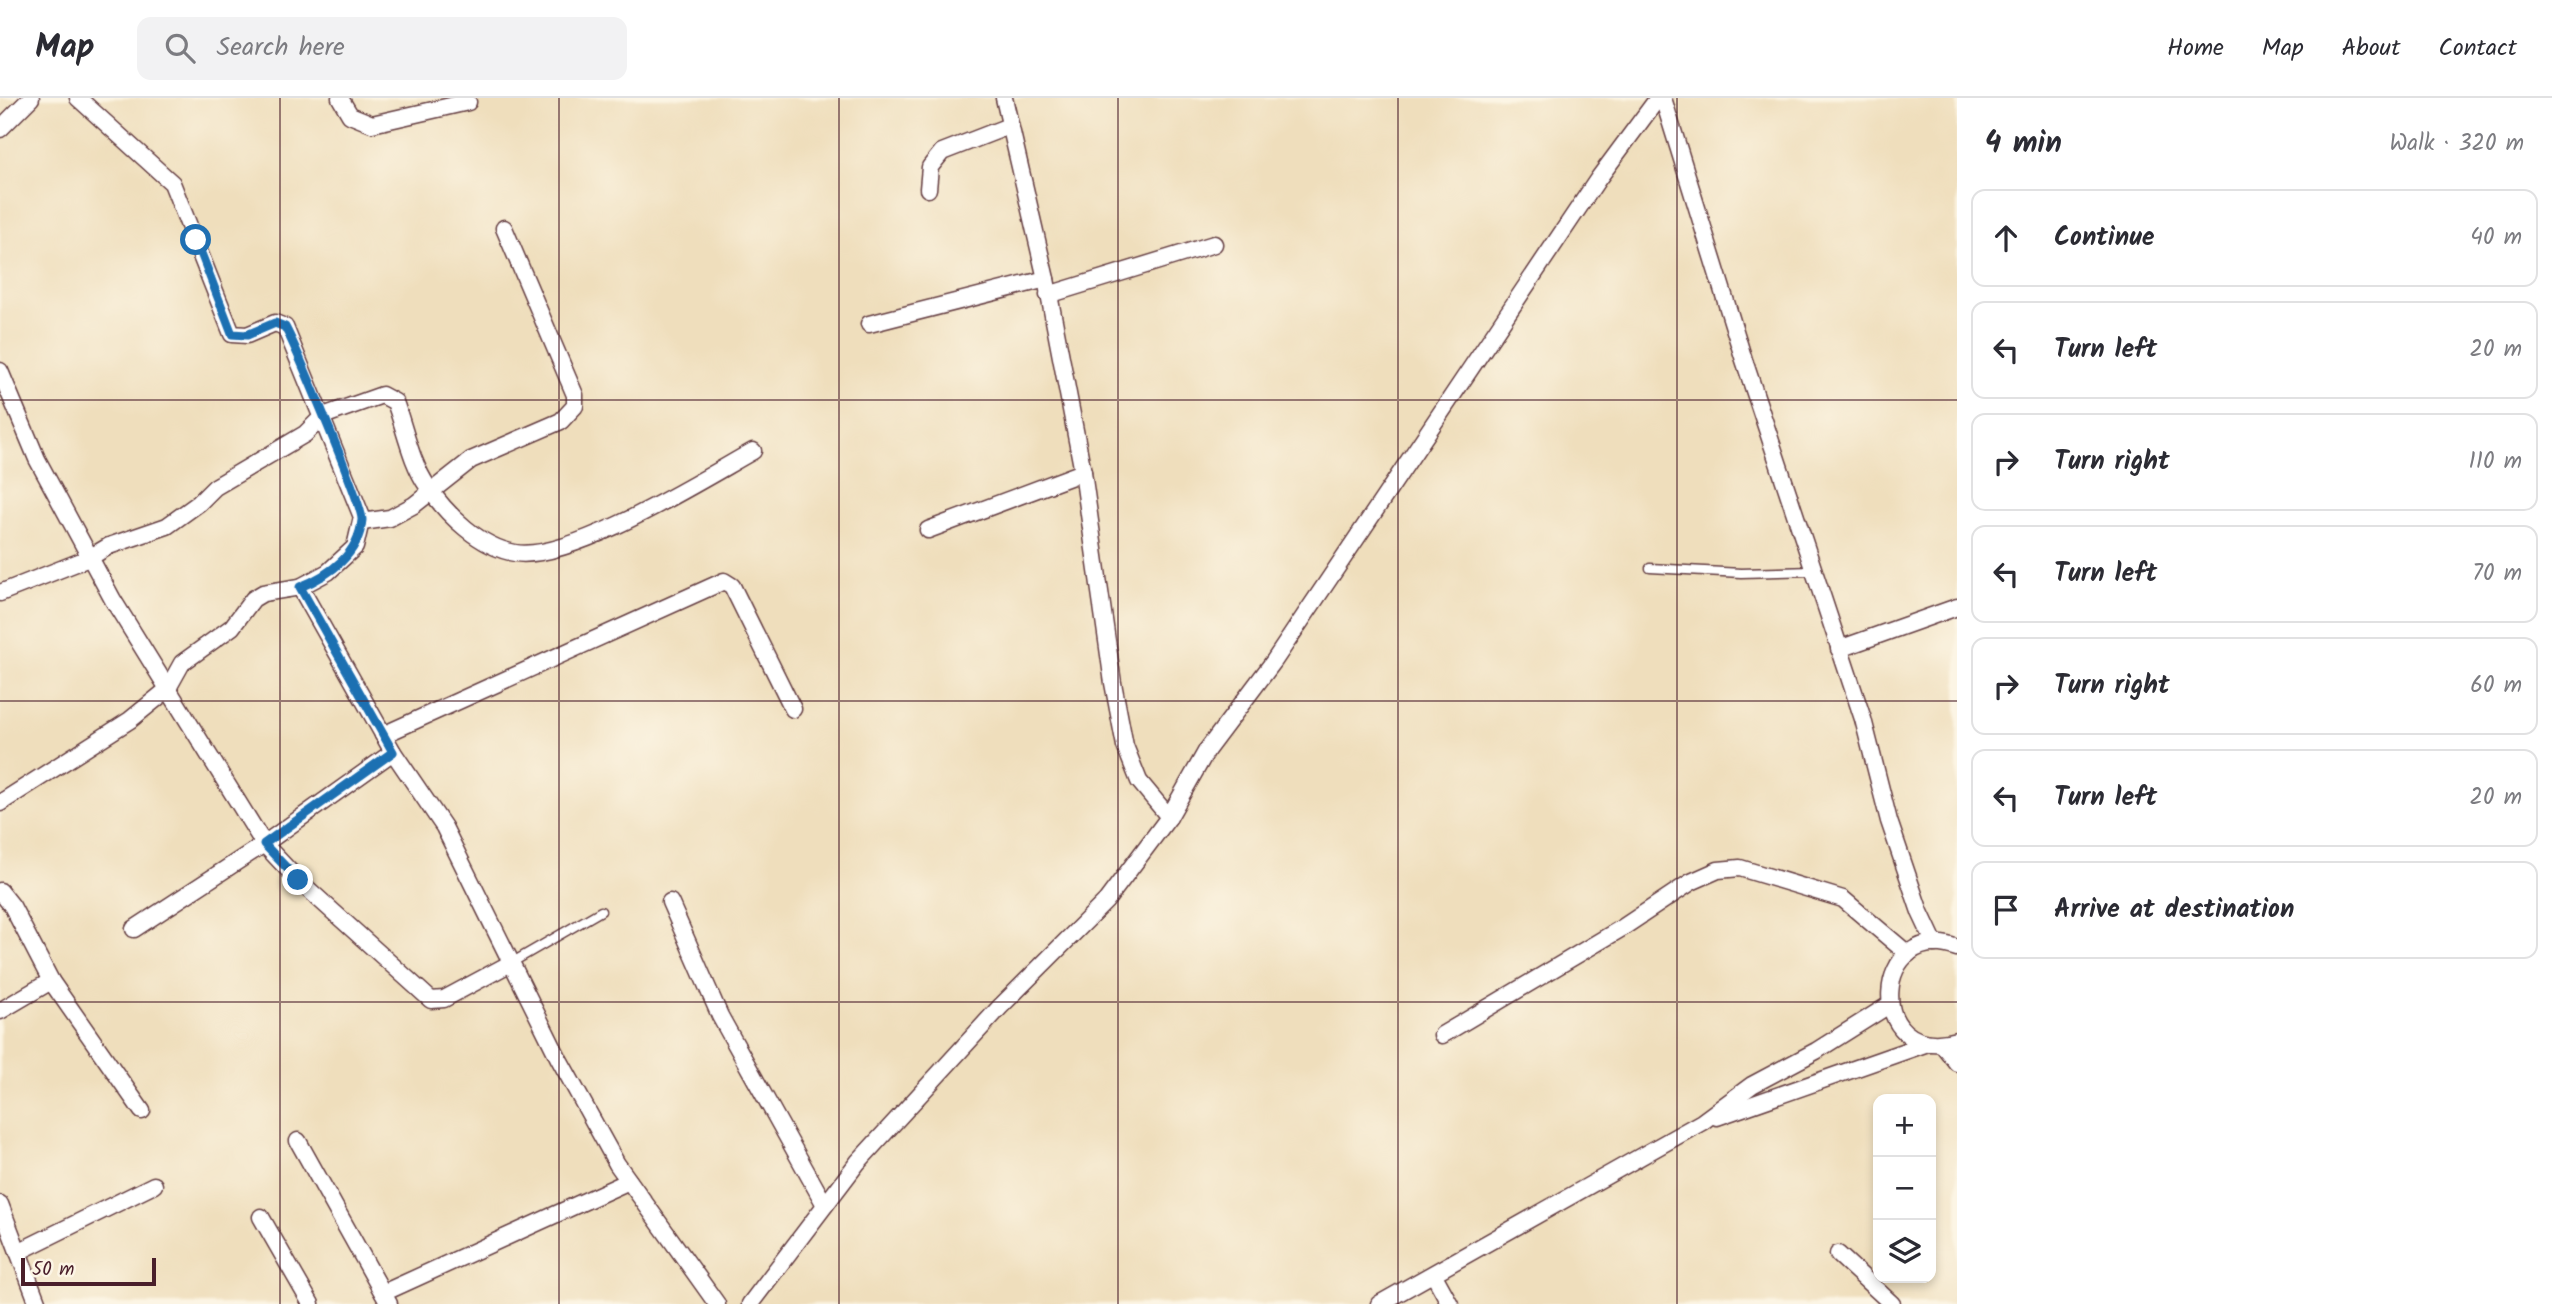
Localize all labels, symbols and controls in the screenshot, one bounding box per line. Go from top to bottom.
search box [137,17,627,80]
text: Map [35,22,95,75]
text: Search here [217,27,345,69]
icon: search [161,29,199,67]
text: Home [2167,29,2224,68]
text: Map [2262,29,2304,68]
text: About [2342,29,2400,68]
text: Contact [2438,29,2517,68]
text: 4 min [1985,120,2062,168]
text: Walk · 320 m [2389,126,2524,162]
text: Continue [2054,217,2155,259]
icon: ahead [1987,219,2025,257]
text: 40 m [2470,220,2522,256]
route start [180,224,211,255]
text: Turn left [2054,329,2157,371]
icon: left [1987,331,2025,369]
text: 20 m [2470,332,2522,368]
text: Turn right [2054,441,2170,483]
icon: right [1987,443,2025,481]
text: 110 m [2469,444,2522,480]
text: Turn left [2054,553,2157,595]
icon: left [1987,555,2025,593]
text: 70 m [2472,556,2522,592]
text: Turn right [2054,665,2170,707]
icon: right [1987,667,2025,705]
text: 60 m [2470,668,2522,704]
text: Turn left [2054,777,2157,819]
icon: left [1987,779,2025,817]
text: 20 m [2470,780,2522,816]
route end [282,864,313,895]
text: Arrive at destination [2054,889,2294,931]
icon: arrive [1987,891,2025,929]
map controls [1873,1094,1936,1283]
button: + [1873,1094,1936,1157]
button: − [1873,1157,1936,1220]
button: layers [1873,1220,1936,1283]
scale bar [21,1255,156,1287]
text: 50 m [32,1255,74,1285]

